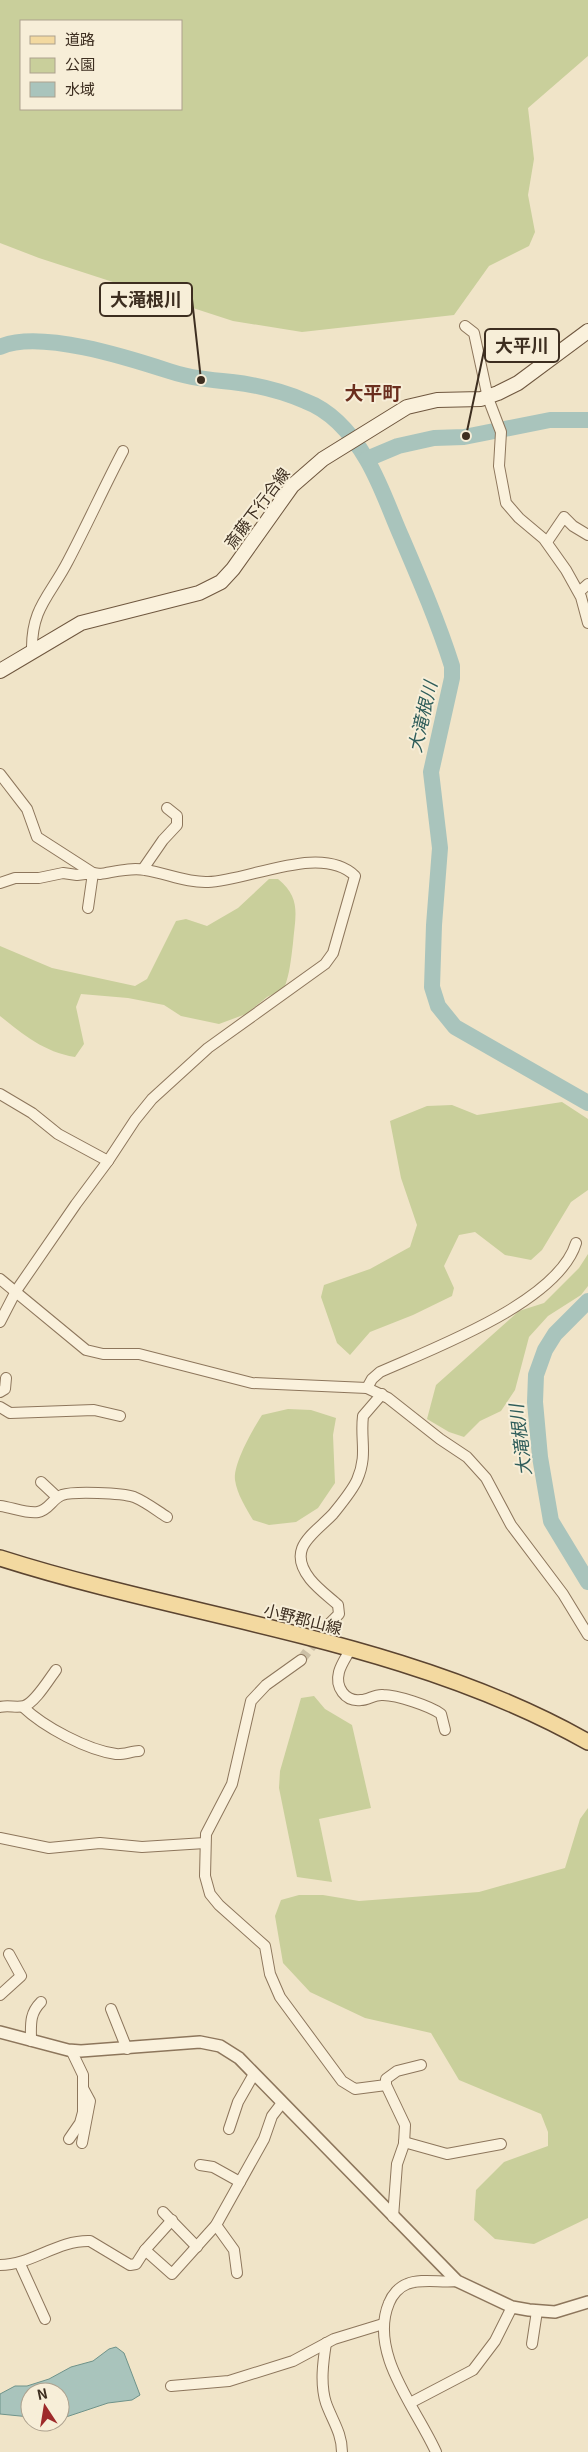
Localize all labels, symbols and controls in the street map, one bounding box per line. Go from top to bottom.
legend [20,20,182,110]
text: 道路 [65,28,95,49]
text: 公園 [65,53,95,74]
text: 水域 [65,78,95,99]
callout: 大滝根川 [100,283,192,316]
text: 大滝根川 [110,285,182,311]
callout: 大平川 [485,329,559,362]
text: 大平川 [495,331,549,357]
district label: 大平町 [344,378,402,405]
street label: 斎藤下行合線 [218,462,295,553]
water label: 大滝根川 [400,677,442,755]
water label: 大滝根川 [501,1401,536,1478]
street label: 小野郡山線 [262,1597,345,1639]
north arrow [20,2382,70,2432]
text: N [35,2382,49,2404]

